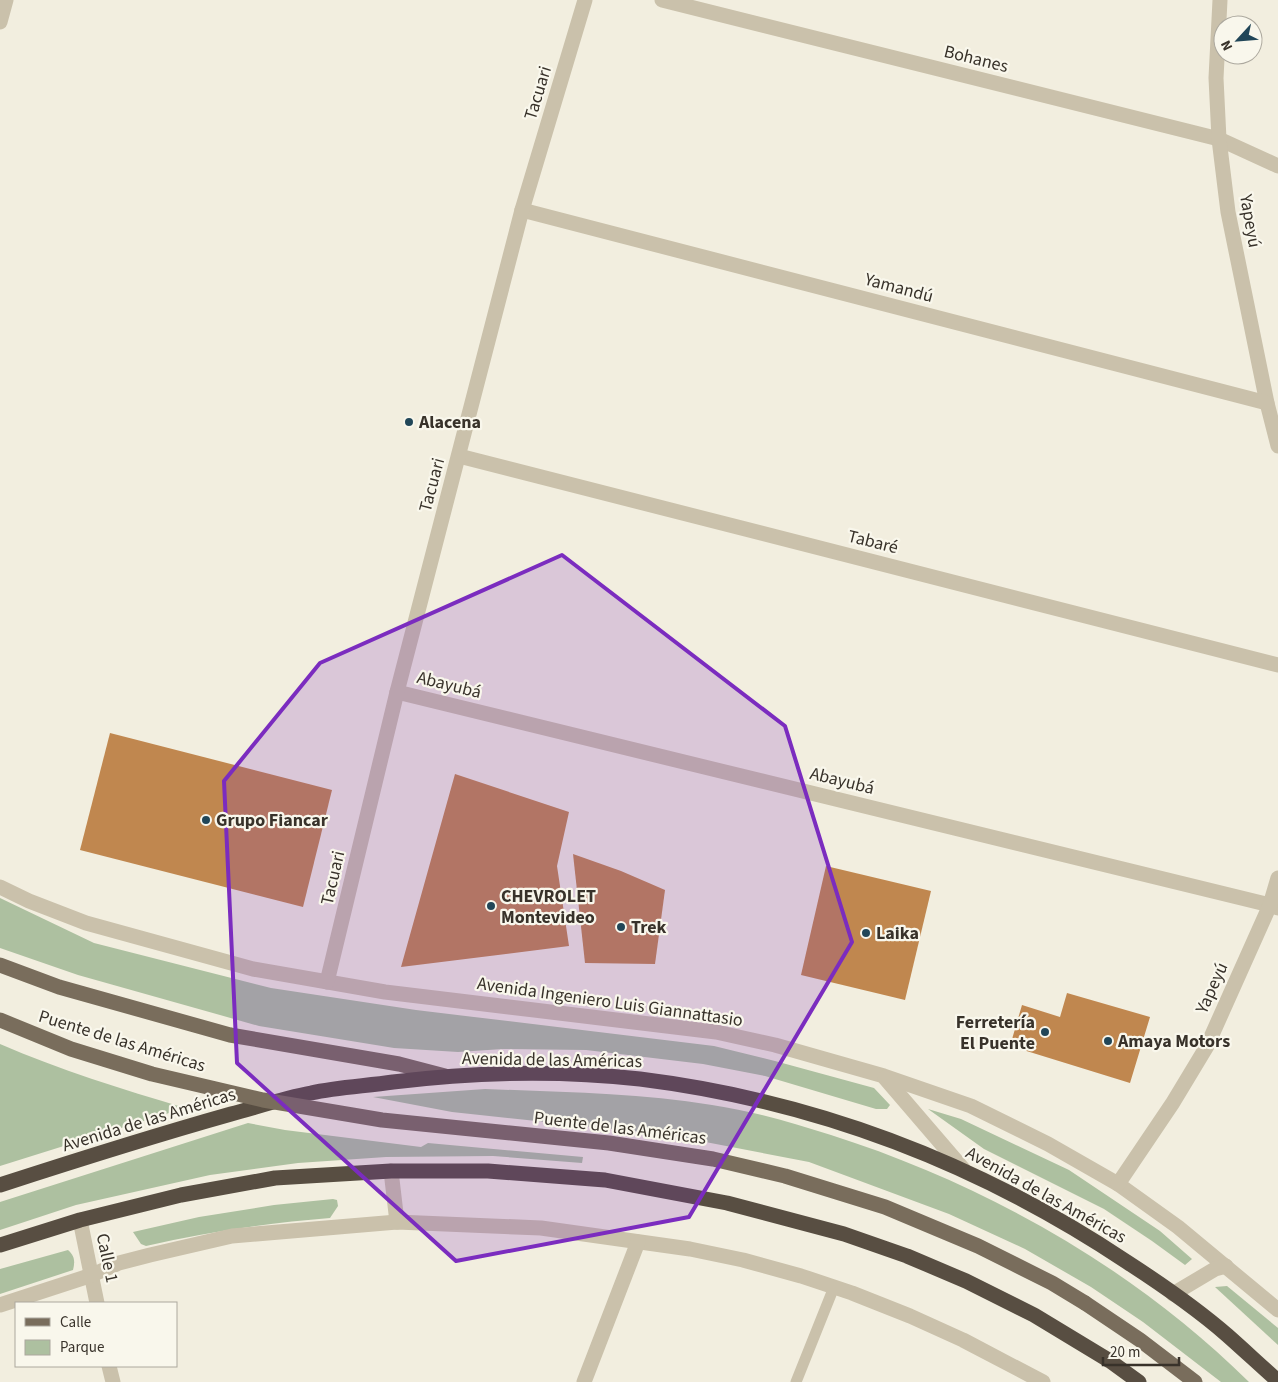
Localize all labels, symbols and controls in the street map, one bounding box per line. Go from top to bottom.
north arrow [1213,15,1263,65]
text: N [1216,37,1238,54]
street label: Bohanes [941,39,1011,79]
street label: Tacuari [518,63,558,123]
street label: Yapeyú [1233,191,1267,250]
street label: Yamandú [861,267,936,309]
place label: Alacena [418,410,481,435]
marker: Alacena [403,416,415,428]
street label: Tacuari [413,455,451,515]
street label: Tabaré [845,524,901,560]
street label: Abayubá [414,665,484,705]
street label: Abayubá [807,761,877,801]
place label: Grupo Fiancar [216,808,329,833]
marker: Grupo Fiancar [200,814,212,826]
street label: Tacuari [315,848,351,908]
place label: CHEVROLET Montevideo [501,884,596,930]
marker: CHEVROLET Montevideo [485,900,497,912]
place label: Trek [631,915,667,940]
marker: Trek [615,921,627,933]
place label: Laika [876,921,919,946]
marker: Laika [860,927,872,939]
street label: Yapeyú [1189,958,1234,1018]
street label: Avenida Ingeniero Luis Giannattasio [476,971,744,1033]
street label: Puente de las Américas [35,1004,209,1078]
place label: Ferretería El Puente [956,1010,1035,1056]
marker: Ferretería El Puente [1039,1026,1051,1038]
place label: Amaya Motors [1117,1029,1230,1054]
marker: Amaya Motors [1102,1035,1114,1047]
street label: Avenida de las Américas [462,1046,642,1074]
street label: Avenida de las Américas [59,1082,239,1158]
street label: Puente de las Américas [532,1105,708,1151]
street label: Avenida de las Américas [961,1140,1131,1250]
street label: Calle 1 [90,1231,124,1285]
legend [15,1302,178,1367]
text: Calle [60,1312,91,1333]
scale bar [1103,1334,1179,1366]
text: Parque [60,1337,104,1358]
text: 20 m [1110,1342,1140,1363]

